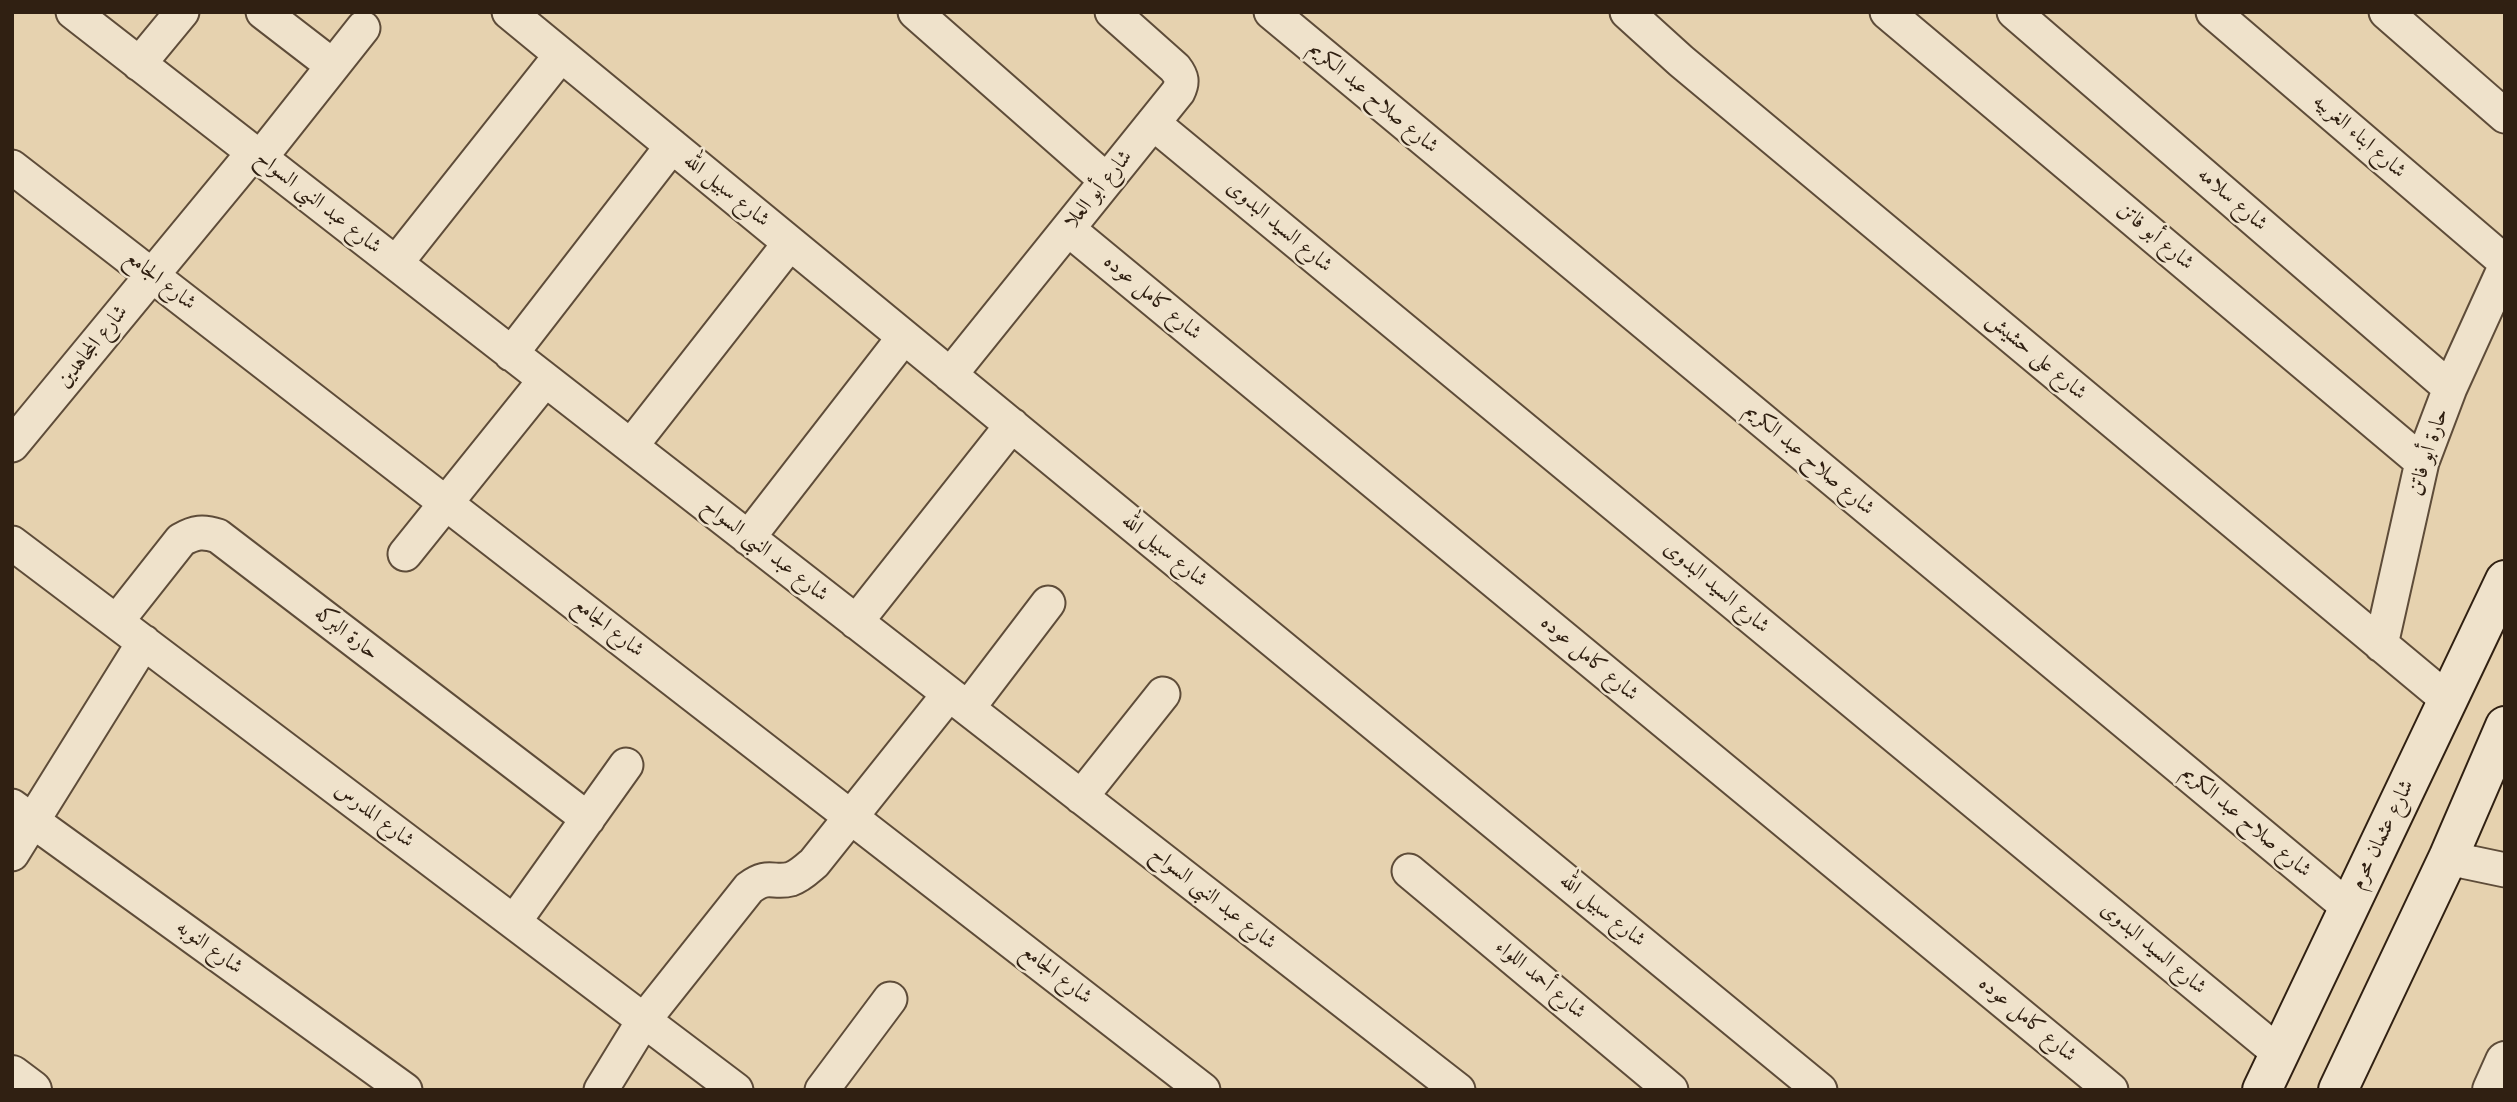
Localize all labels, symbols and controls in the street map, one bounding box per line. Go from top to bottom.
street label: شارع صلاح عبد الكريم [1303,36,1443,160]
street label: شارع ابناء الغربيه [2307,90,2411,184]
street label: شارع أبو العلا [1060,145,1138,235]
street label: شارع عبد النبى السواح [250,146,386,260]
street label: شارع سبيل الله [678,149,774,233]
street label: شارع سلامه [2192,163,2272,237]
street label: شارع السيد البدوى [1221,175,1337,279]
street label: شارع أبو فاتن [2111,198,2199,276]
street label: شارع الجامع [119,245,201,317]
street label: شارع كامل عوده [1098,250,1206,346]
street label: شارع المجاهدين [52,301,134,393]
street label: شارع على حشيش [1981,308,2091,406]
street label: شارع صلاح عبد الكريم [1739,398,1879,522]
street label: حارة أبو فاتن [2403,405,2455,499]
street label: شارع عبد النبى السواح [697,494,833,608]
street label: شارع سبيل الله [1116,509,1212,593]
street label: شارع السيد البدوى [1658,536,1774,640]
street label: شارع الجامع [567,592,649,664]
street label: حارة البركه [309,602,383,666]
street label: شارع كامل عوده [1535,611,1643,707]
street label: شارع صلاح عبد الكريم [2176,760,2316,884]
street label: شارع عثمان محرم [2346,776,2420,894]
street label: شارع المدرس [329,778,419,854]
street label: شارع عبد النبى السواح [1145,842,1281,956]
street label: شارع سبيل الله [1554,869,1650,953]
street label: شارع السيد البدوى [2095,897,2211,1001]
street label: شارع النوبه [171,915,247,981]
street label: شارع أحمد اللواء [1490,935,1590,1025]
street label: شارع الجامع [1015,939,1097,1011]
street label: شارع كامل عوده [1973,972,2081,1068]

